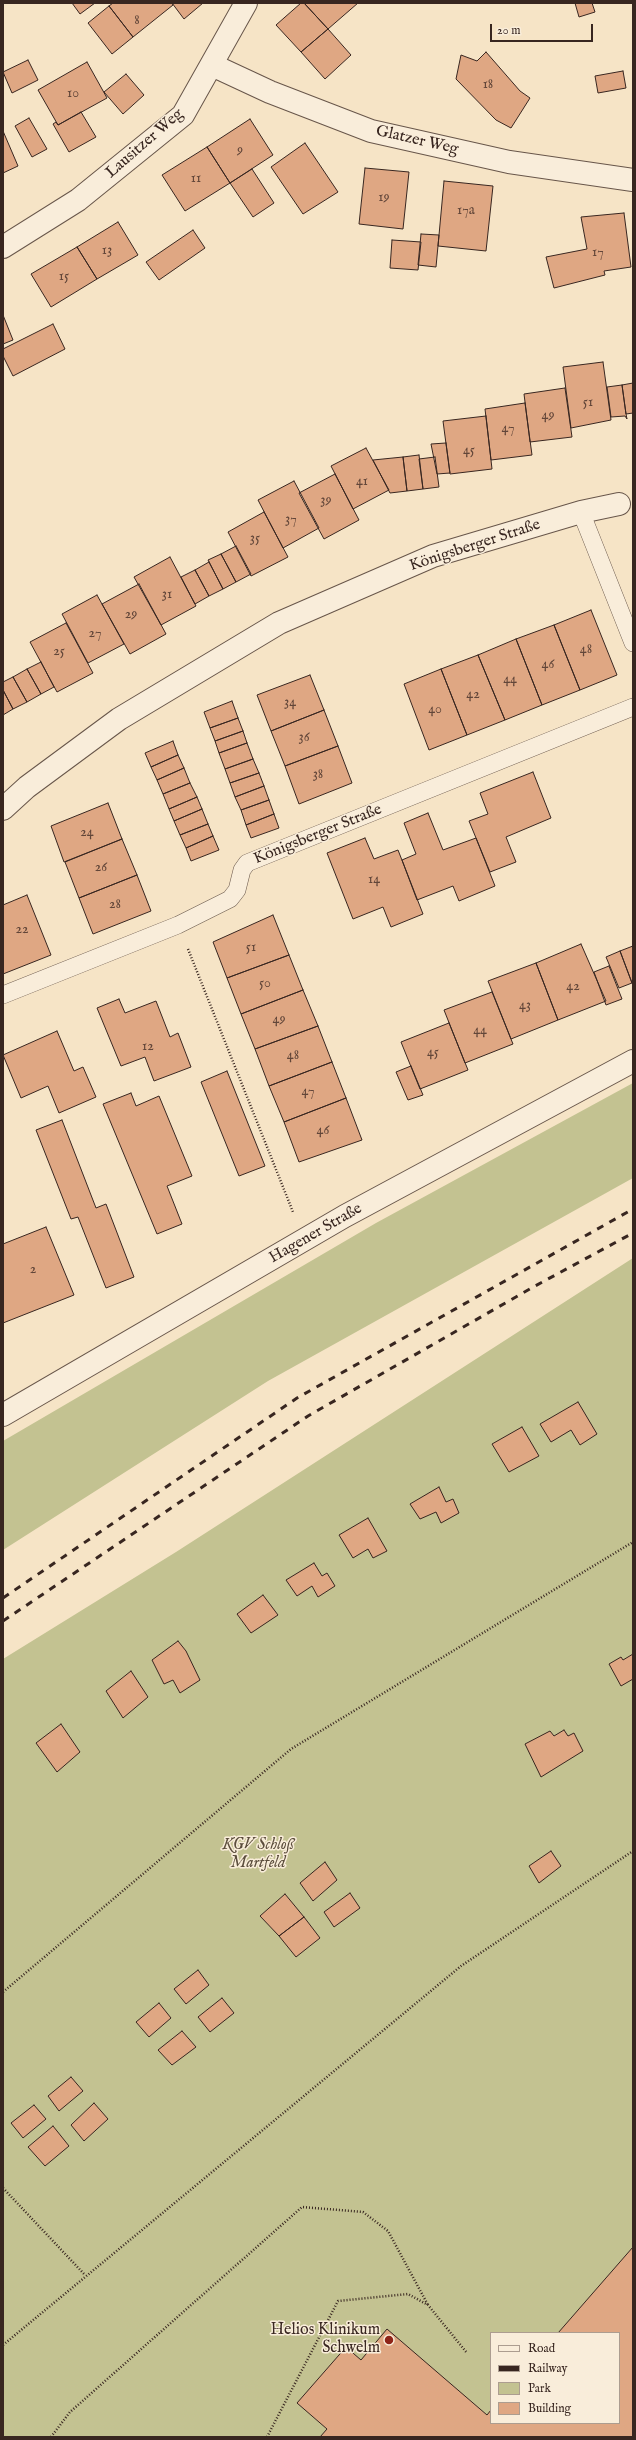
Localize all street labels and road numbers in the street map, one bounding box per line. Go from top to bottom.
street label: Lausitzer Weg [102,105,188,183]
street label: Glatzer Weg [374,122,460,160]
street label: Königsberger Straße [407,516,543,576]
street label: Königsberger Straße [251,801,385,869]
street label: Hagener Straße [266,1200,366,1268]

